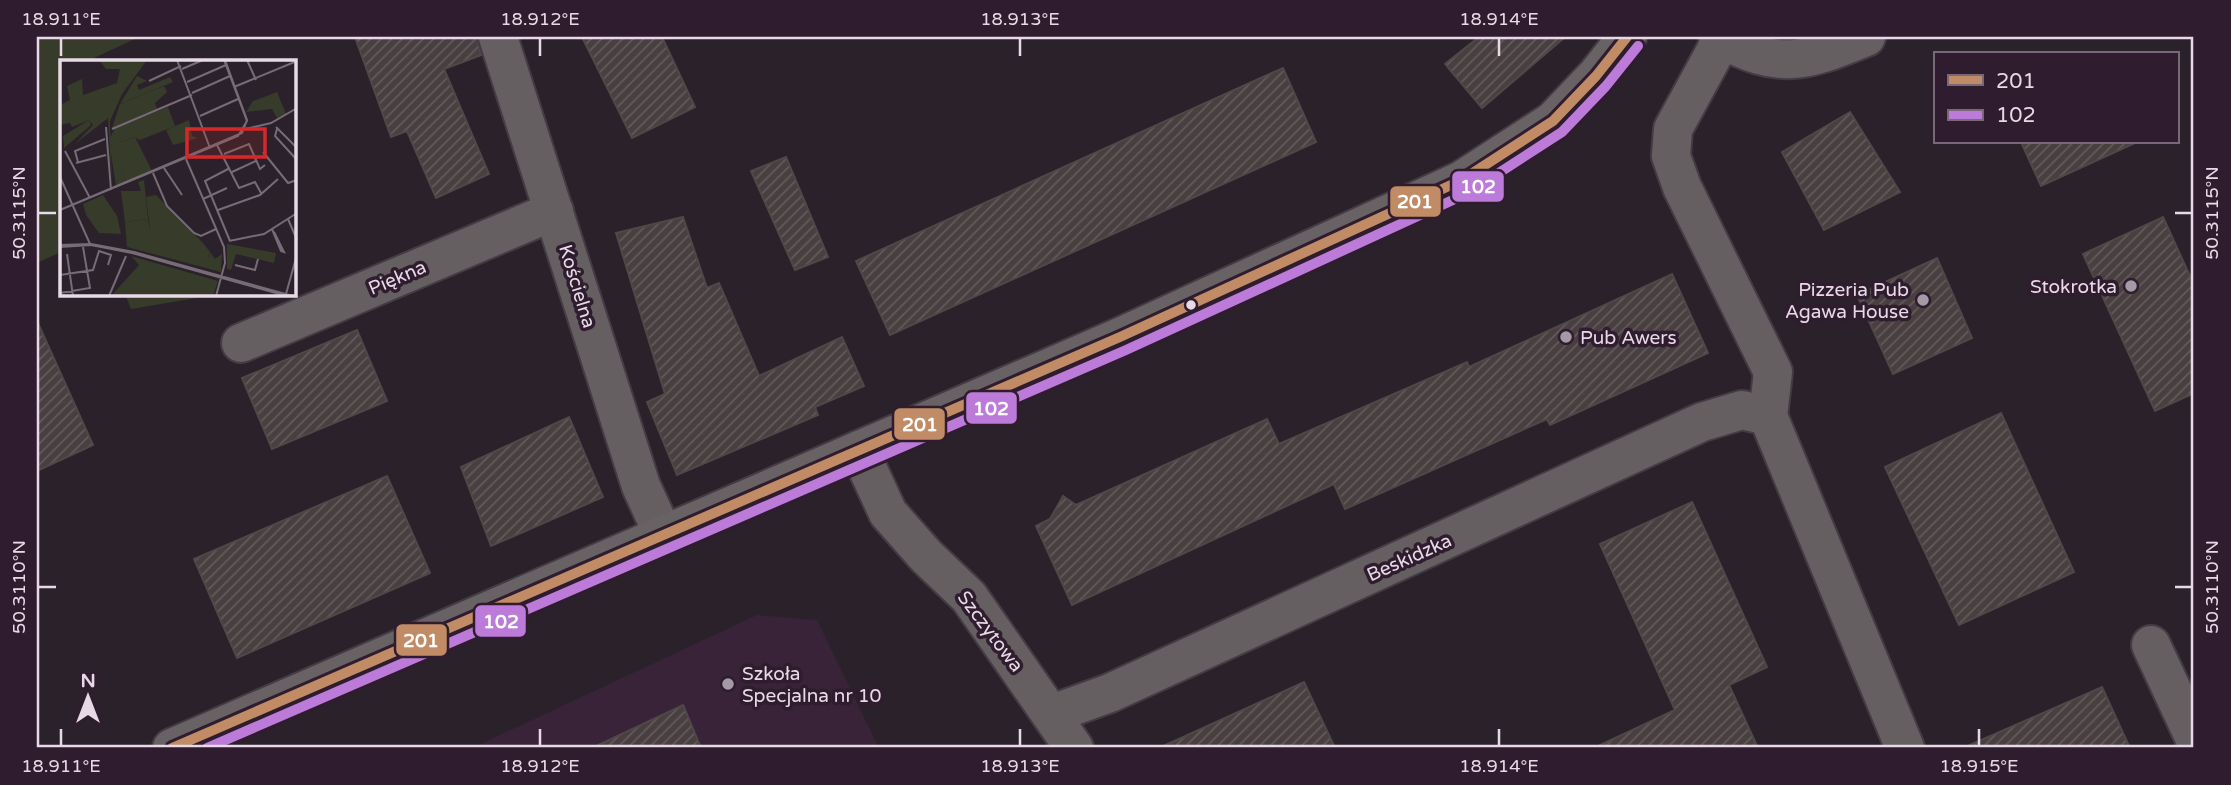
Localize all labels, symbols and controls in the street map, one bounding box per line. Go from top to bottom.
text: 18.911°E [21,8,101,30]
text: 18.912°E [500,8,580,30]
text: 18.913°E [980,8,1060,30]
text: 18.914°E [1459,8,1539,30]
legend [1934,52,2178,144]
inset map [60,60,296,296]
text: 201 [1996,69,2036,94]
text: 102 [1996,103,2036,128]
text: 50.3115°N [8,166,30,260]
text: 50.3115°N [2201,166,2223,260]
line badge: 102 [1451,170,1505,203]
text: 102 [1460,176,1496,198]
line badge: 201 [1389,185,1442,218]
text: 201 [1397,191,1433,213]
street label: Kościelna [554,242,600,331]
street label: Piękna [365,256,430,300]
place label: Stokrotka [2030,276,2117,298]
marker: Stokrotka [2123,278,2139,294]
place label: Pizzeria Pub Agawa House [1785,279,1909,323]
marker: Pizzeria Pub Agawa House [1915,292,1931,308]
unlabelled marker [1184,298,1198,312]
place label: Pub Awers [1580,327,1677,349]
marker: Pub Awers [1558,329,1574,345]
line badge: 102 [965,391,1018,425]
text: 102 [973,398,1009,420]
line badge: 201 [893,407,946,441]
text: 201 [902,414,938,436]
street label: Beskidzka [1364,529,1455,586]
text: 50.3110°N [8,540,30,634]
text: 50.3110°N [2201,540,2223,634]
street label: Szczytowa [953,587,1028,676]
line badge: 102 [474,604,527,638]
text: 102 [483,611,519,633]
line badge: 201 [395,623,448,657]
text: 201 [403,630,439,652]
north arrow [52,662,122,732]
place label: Szkoła Specjalna nr 10 [742,663,882,707]
text: N [80,670,96,692]
marker: Szkoła Specjalna nr 10 [720,676,736,692]
text: 18.911°E [21,755,101,777]
text: 18.912°E [500,755,580,777]
text: 18.913°E [980,755,1060,777]
text: 18.914°E [1459,755,1539,777]
text: 18.915°E [1939,755,2019,777]

